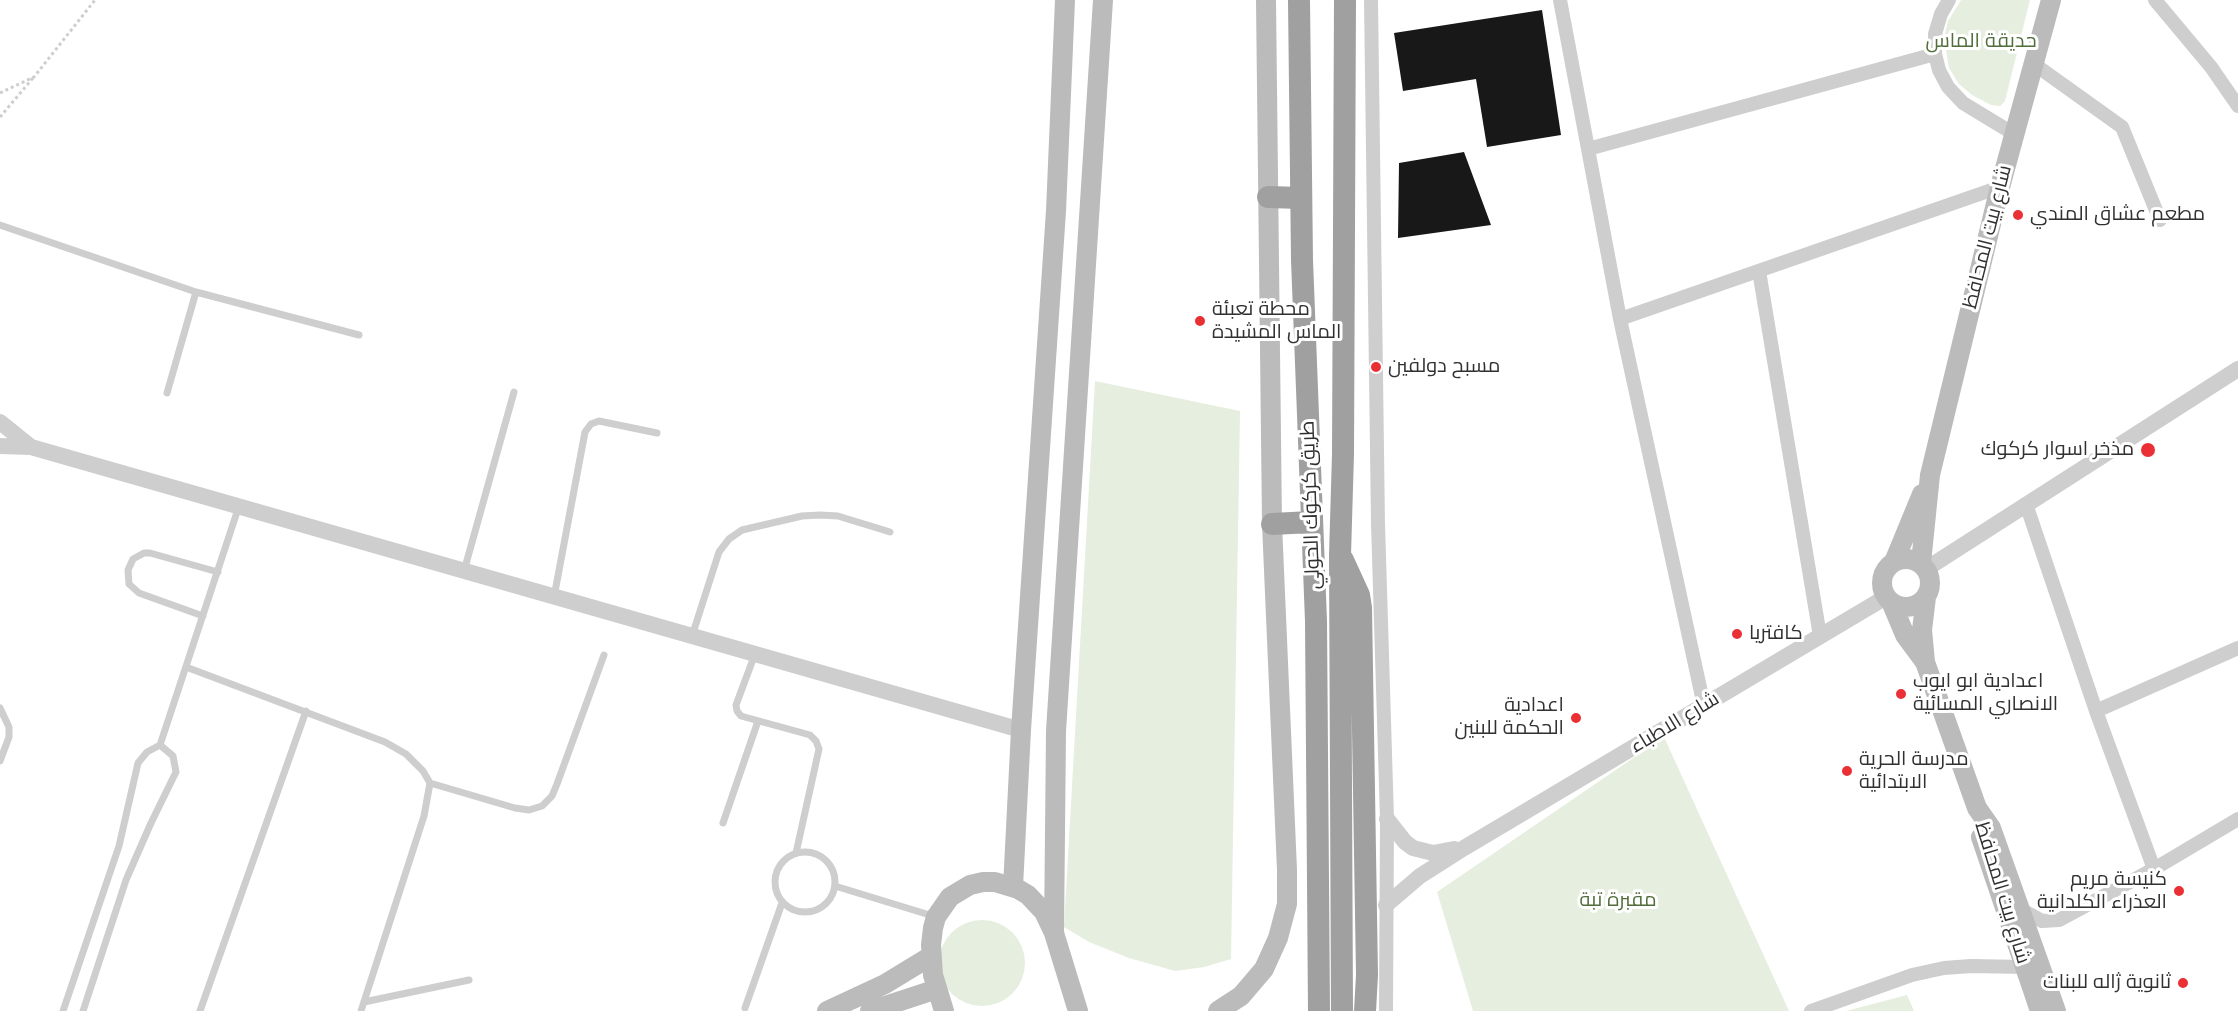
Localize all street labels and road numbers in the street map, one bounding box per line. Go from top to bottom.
street label: شارع بيت المحافظ [1959,163,2017,311]
street label: طريق كركوك الحولي [1296,420,1326,590]
street label: شارع الاطباء [1626,687,1724,759]
street label: شارع بيت المحافظ [1969,819,2035,967]

